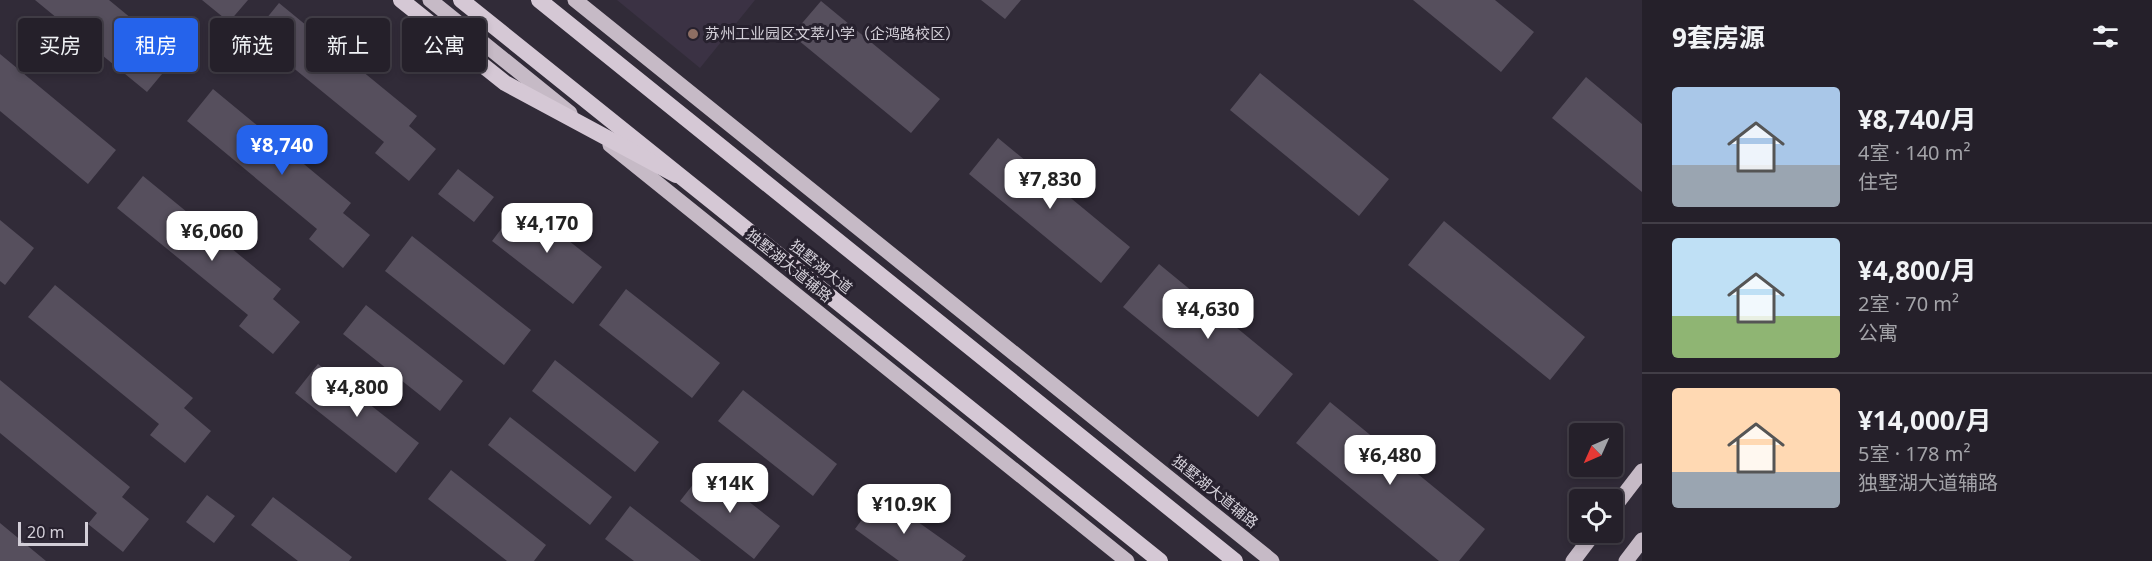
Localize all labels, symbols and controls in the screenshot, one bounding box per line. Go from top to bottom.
chip: 买房 [18,18,102,72]
chip: 租房 [114,18,198,72]
chip: 筛选 [210,18,294,72]
chip: 新上 [306,18,390,72]
chip: 公寓 [402,18,486,72]
text: 9套房源 [1672,19,1765,55]
icon: filters [2089,20,2122,53]
place label: 苏州工业园区文萃小学（企鸿路校区） [705,23,960,43]
marker: 苏州工业园区文萃小学（企鸿路校区） [686,27,700,41]
text: ¥8,740/月 [1858,101,1977,137]
icon: home [1720,111,1792,183]
pin: ¥8,740 [233,125,331,176]
text: ¥8,740 [251,131,313,158]
text: 4室 · 140 m² [1858,139,1970,166]
pin: ¥7,830 [1001,159,1099,210]
text: ¥7,830 [1019,165,1081,192]
text: 住宅 [1858,168,1898,195]
pin: ¥4,170 [498,203,596,254]
text: ¥4,170 [516,209,578,236]
pin: ¥6,060 [163,211,261,262]
text: ¥6,060 [181,217,243,244]
street label: 独墅湖大道辅路 [743,226,835,306]
street label: 独墅湖大道 [786,236,856,298]
text: ¥4,800/月 [1858,252,1977,288]
icon: home [1720,262,1792,334]
pin: ¥4,630 [1159,289,1257,340]
text: 2室 · 70 m² [1858,290,1959,317]
text: ¥4,630 [1177,295,1239,322]
text: 公寓 [1858,319,1898,346]
pin: ¥4,800 [308,367,406,418]
text: ¥4,800 [326,373,388,400]
text: ¥14,000/月 [1858,402,1991,438]
icon: home [1720,412,1792,484]
north arrow [1569,423,1623,477]
map controls [1569,423,1623,543]
pin: ¥6,480 [1341,435,1439,486]
text: 5室 · 178 m² [1858,440,1970,467]
text: ¥6,480 [1359,441,1421,468]
street label: 独墅湖大道辅路 [1169,450,1263,532]
pin: ¥14K [694,463,766,514]
text: ¥14K [706,469,754,496]
text: 独墅湖大道辅路 [1858,469,1998,496]
pin: ¥10.9K [855,484,953,535]
button: locate [1569,489,1623,543]
text: ¥10.9K [872,490,936,517]
scale bar [18,519,88,546]
text: 20 m [27,521,64,543]

